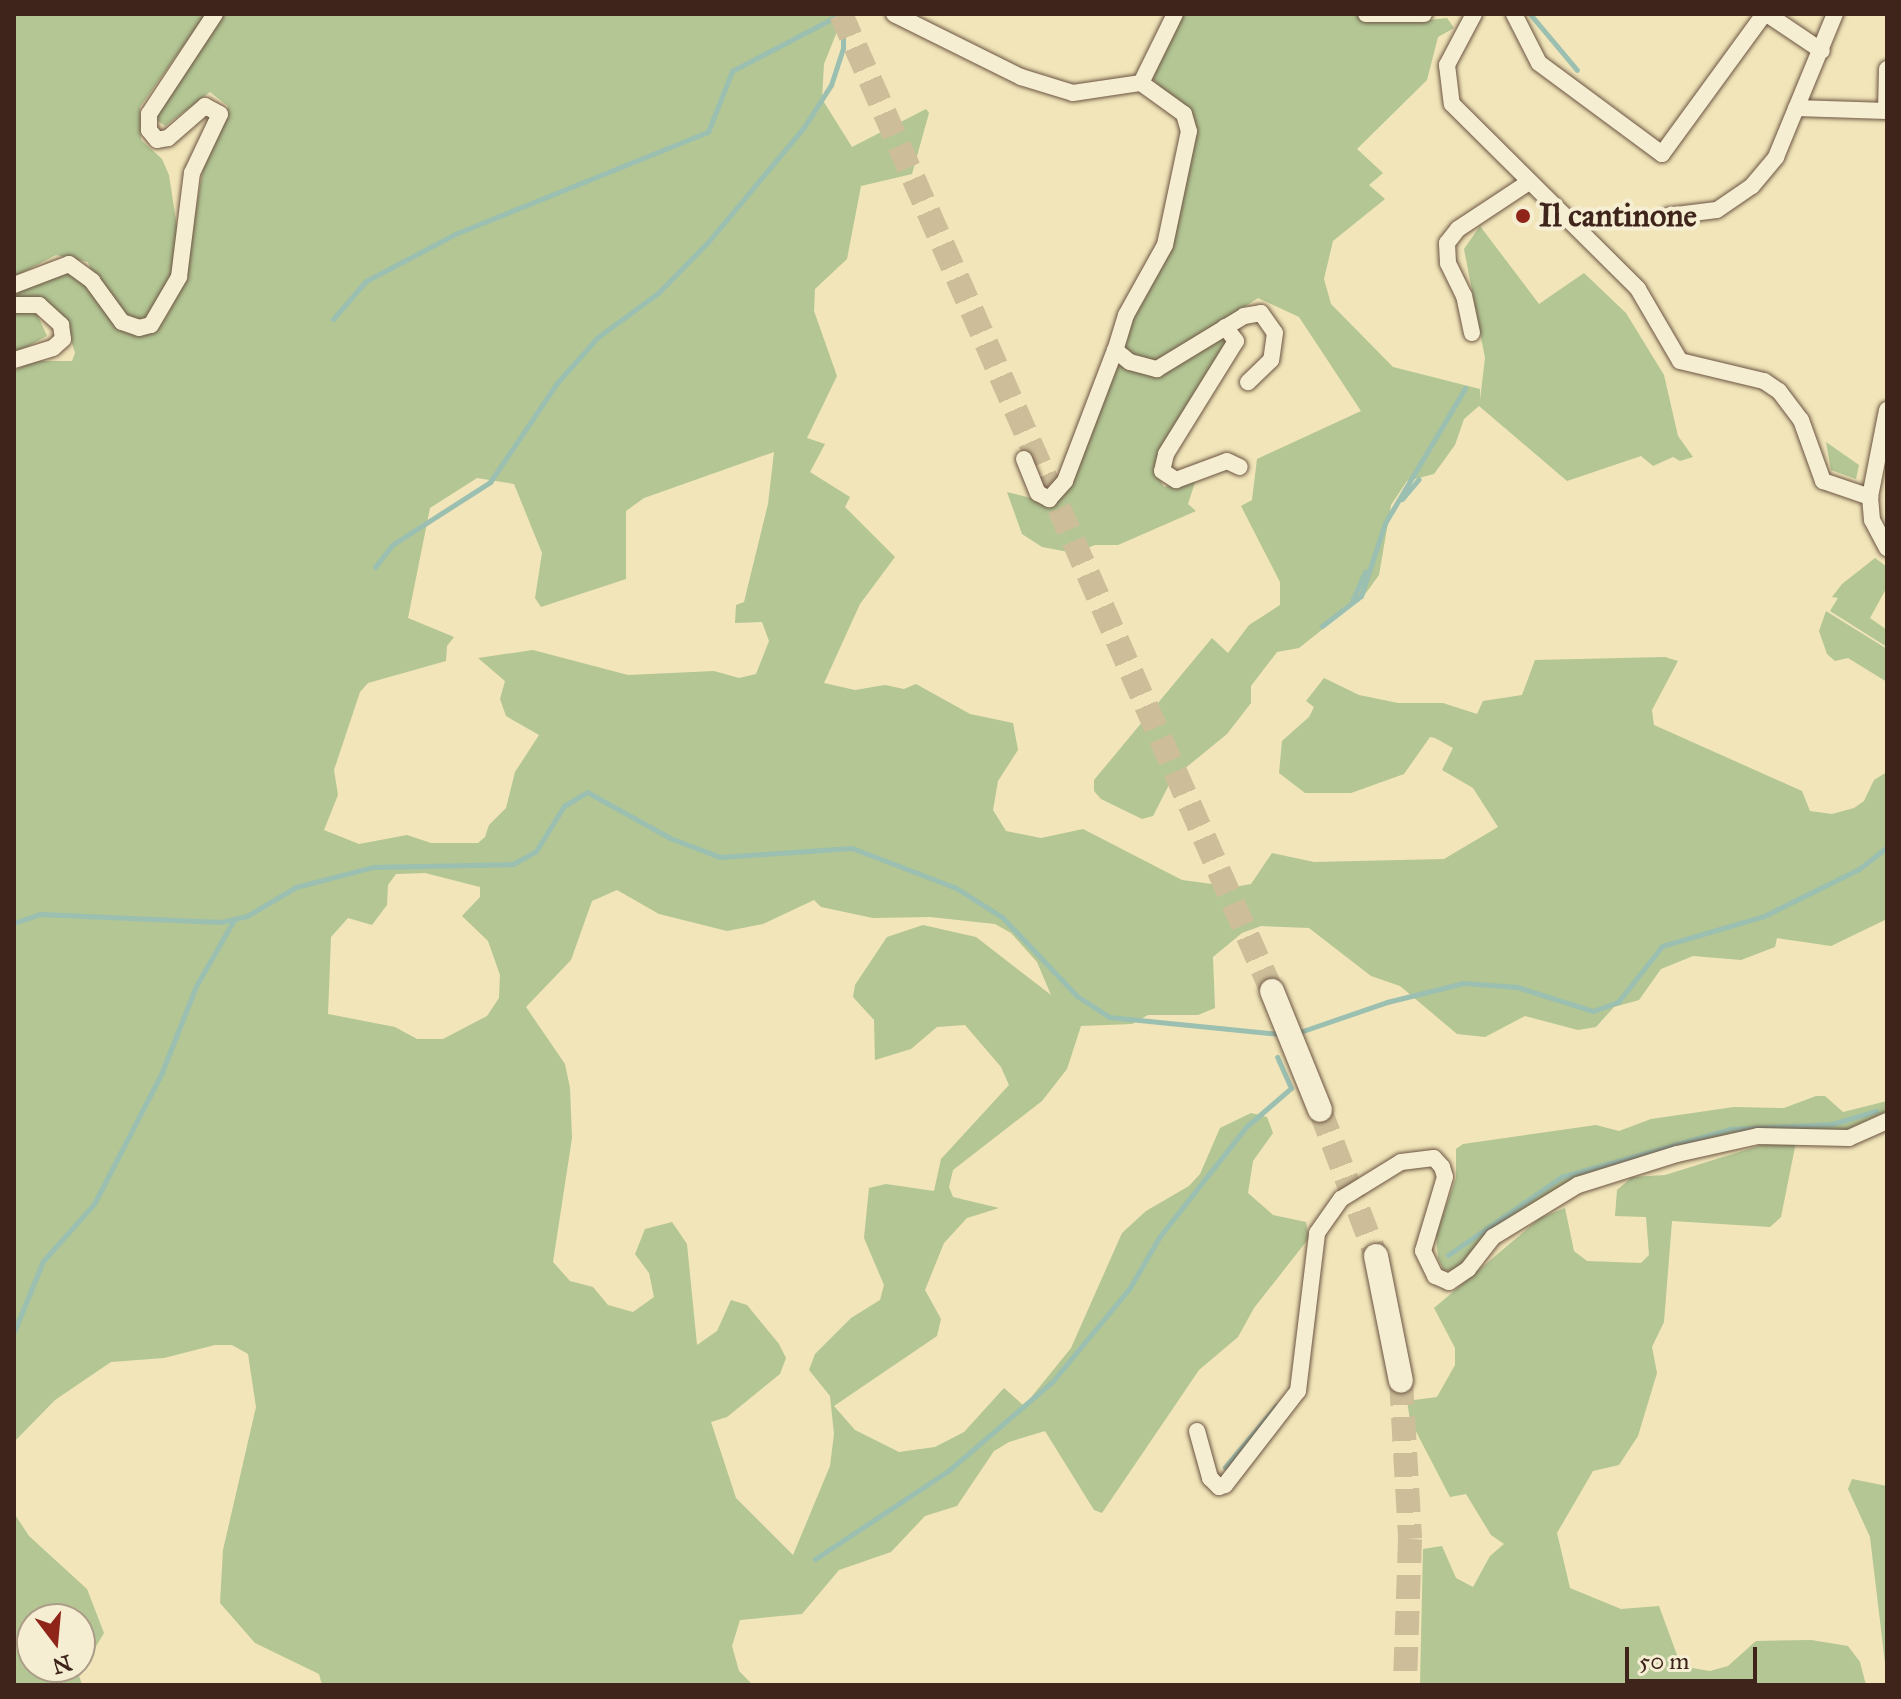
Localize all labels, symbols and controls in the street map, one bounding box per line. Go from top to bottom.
place label: Il cantinone [1539,197,1697,235]
marker: Il cantinone [1514,207,1532,225]
north arrow [16,1603,96,1683]
scale bar [1629,1631,1761,1681]
text: 50 m [1639,1646,1689,1676]
text: N [50,1649,75,1680]

